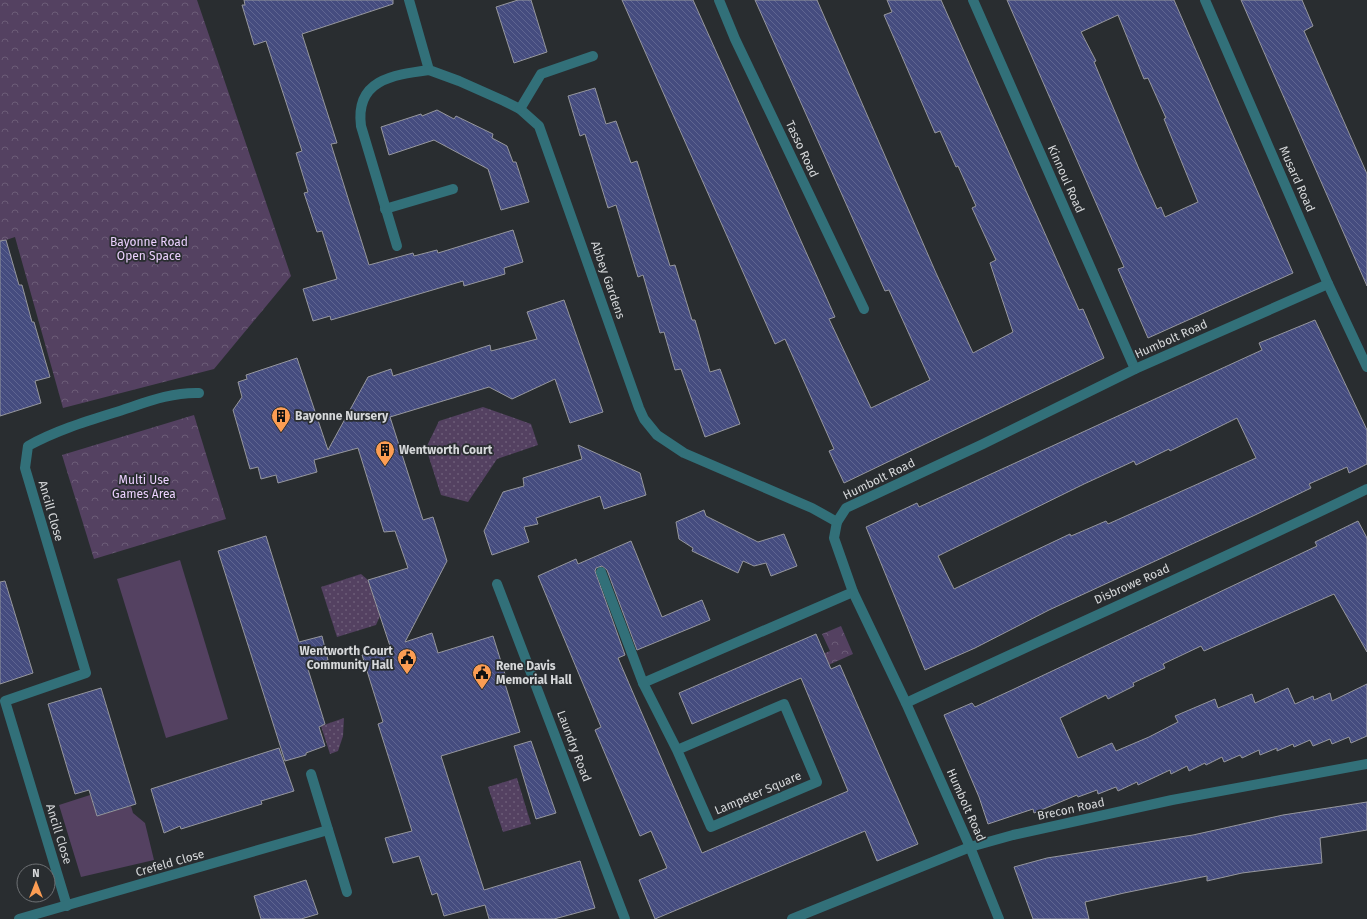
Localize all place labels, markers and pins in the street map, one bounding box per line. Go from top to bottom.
building icon: Bayonne Nursery [270,405,292,433]
place label: Bayonne Nursery [295,409,389,423]
building icon: Wentworth Court [374,439,396,467]
place label: Wentworth Court [399,443,493,457]
place label: Wentworth Court Community Hall [300,644,393,672]
public building icon: Wentworth Court Community Hall [396,647,418,675]
place label: Rene Davis Memorial Hall [496,659,572,687]
public building icon: Rene Davis Memorial Hall [471,662,493,690]

